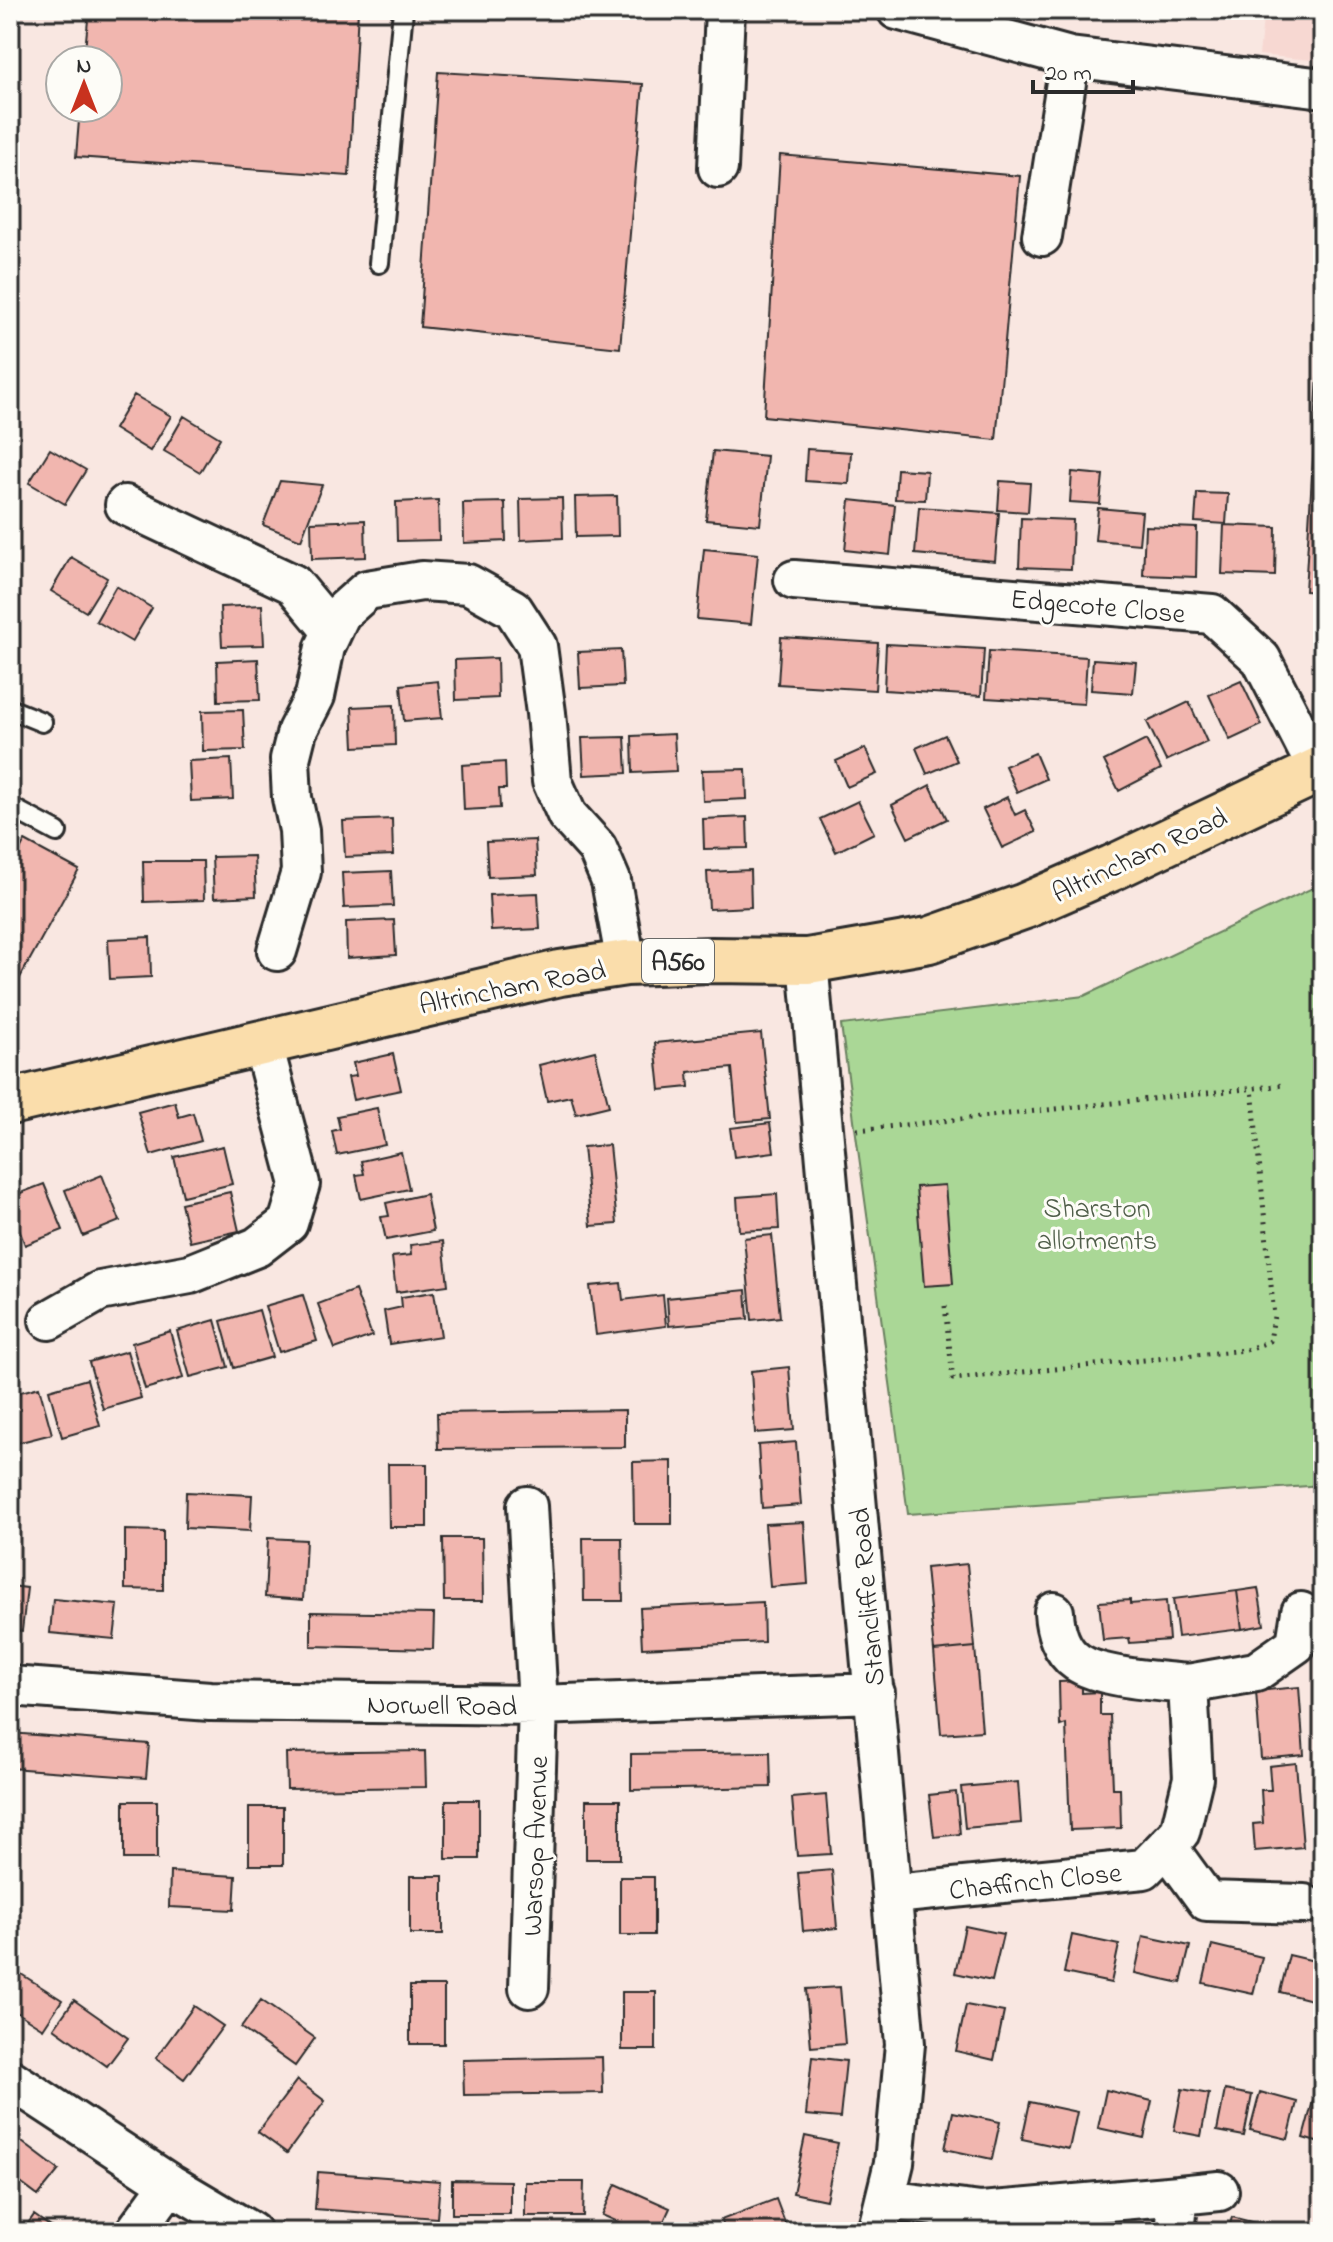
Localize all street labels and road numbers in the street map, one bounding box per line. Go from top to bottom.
street label: Edgecote Close [1009,580,1187,637]
street label: Altrincham Road [1046,798,1235,916]
road number: A560 [642,939,714,983]
street label: Altrincham Road [416,951,610,1028]
street label: Stancliffe Road [841,1505,898,1688]
street label: Norwell Road [366,1686,518,1729]
street label: Warsop Avenue [514,1755,561,1937]
street label: Chaffinch Close [947,1854,1124,1913]

